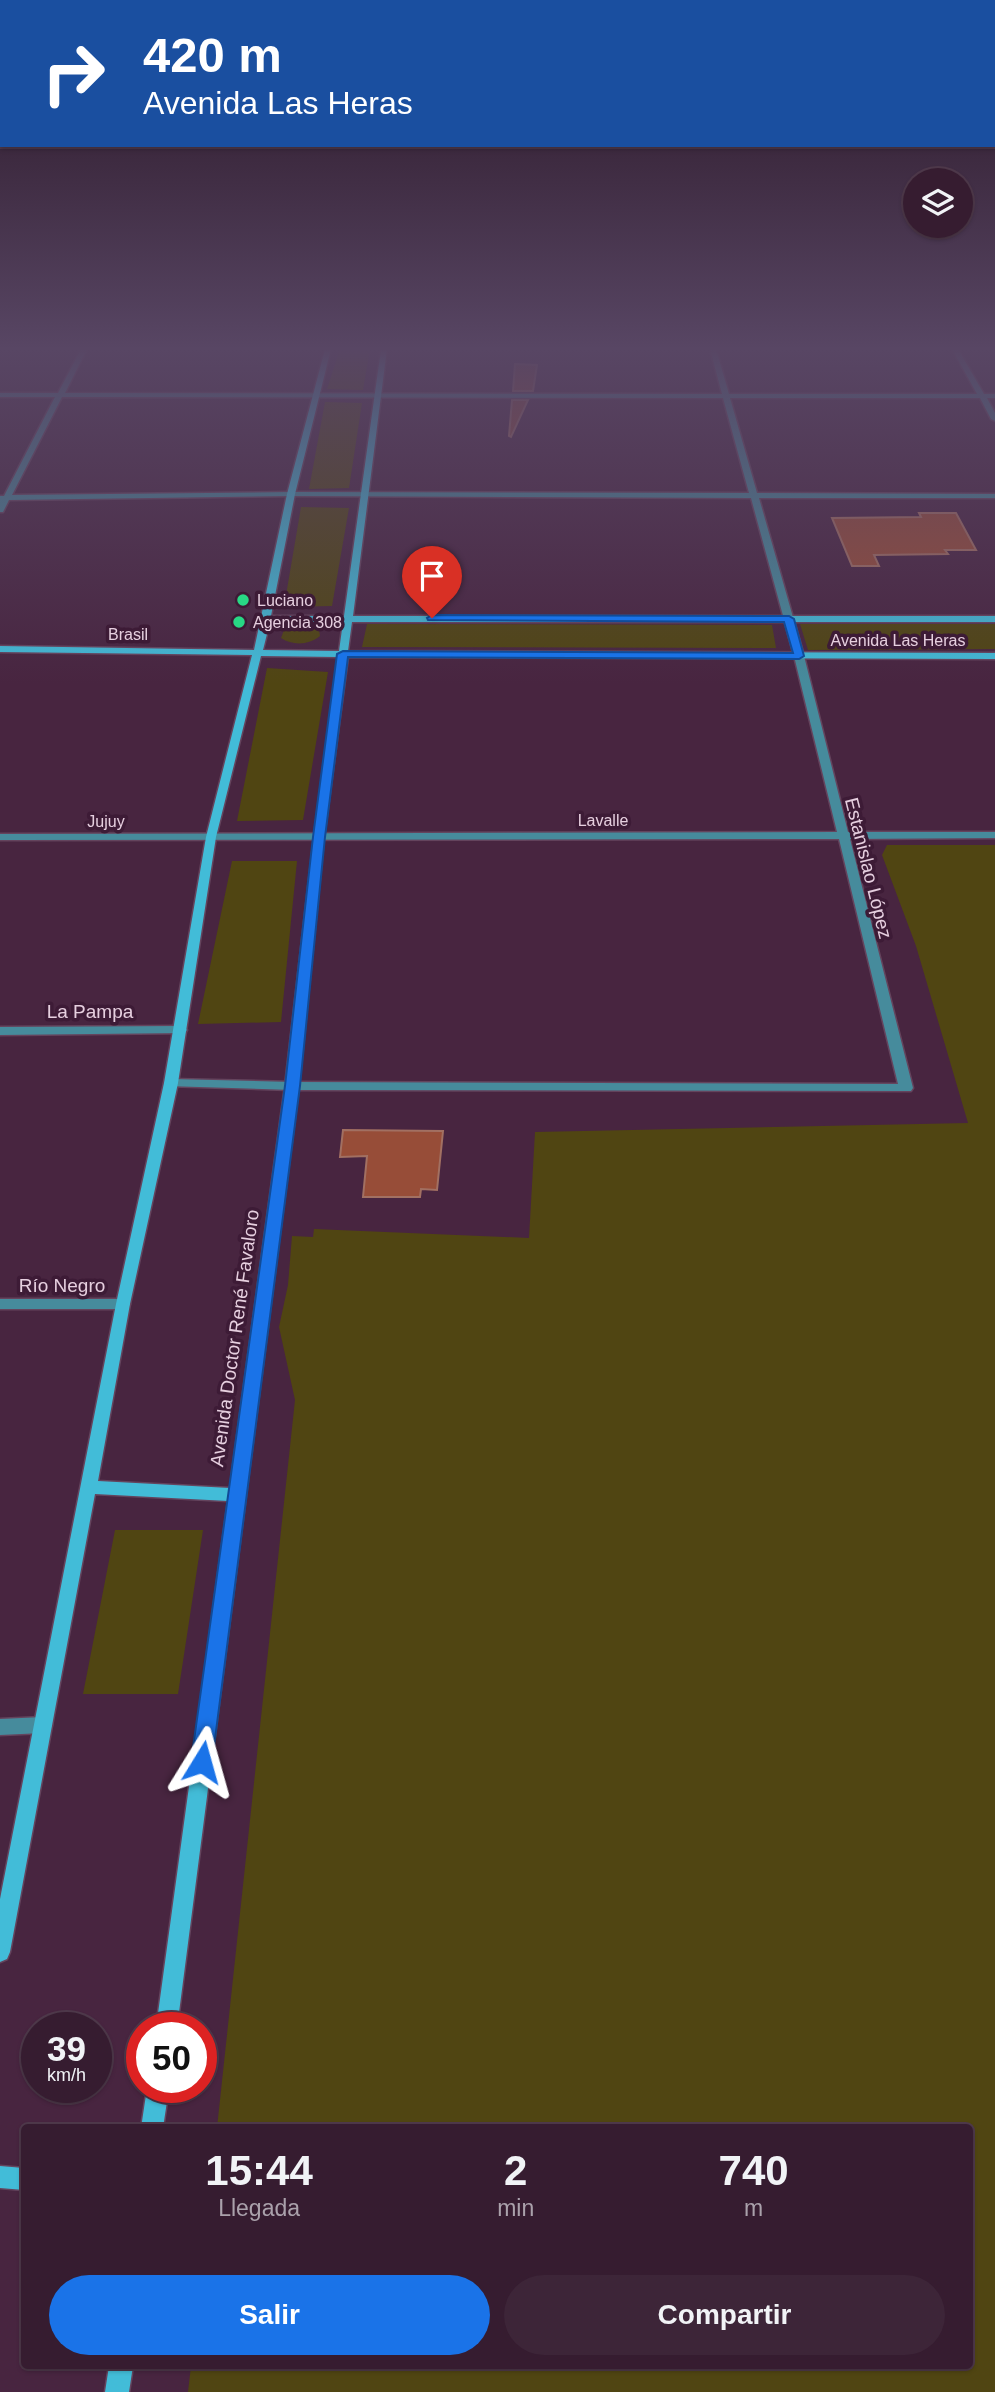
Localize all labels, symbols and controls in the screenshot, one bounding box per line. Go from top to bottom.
icon: right [28,28,119,119]
text: 420 m [143,28,282,82]
text: Avenida Las Heras [143,85,413,121]
map controls [903,168,973,238]
button: layers [903,168,973,238]
pin [402,546,462,618]
icon: arrive [413,557,451,595]
marker: Luciano [235,592,251,608]
place label: Luciano [257,592,313,609]
marker: Agencia 308 [231,614,247,630]
place label: Agencia 308 [253,614,342,631]
street label: Brasil [108,626,148,643]
street label: Avenida Las Heras [831,632,965,649]
street label: Estanislao López [841,795,896,941]
street label: Lavalle [578,812,628,829]
street label: Jujuy [87,813,125,830]
street label: La Pampa [47,1001,134,1022]
street label: Avenida Doctor René Favaloro [206,1208,263,1468]
street label: Río Negro [19,1275,105,1296]
position arrow [165,1725,239,1799]
speed limit sign: 50 [126,2012,217,2103]
text: 39 [47,2029,86,2068]
text: km/h [47,2065,86,2085]
text: 15:44 [205,2147,313,2194]
text: 2 [504,2147,527,2194]
text: 740 [719,2147,789,2194]
text: Llegada [218,2195,300,2221]
text: min [497,2195,534,2221]
text: m [744,2195,763,2221]
button: Salir [49,2275,490,2355]
button: Compartir [504,2275,945,2355]

